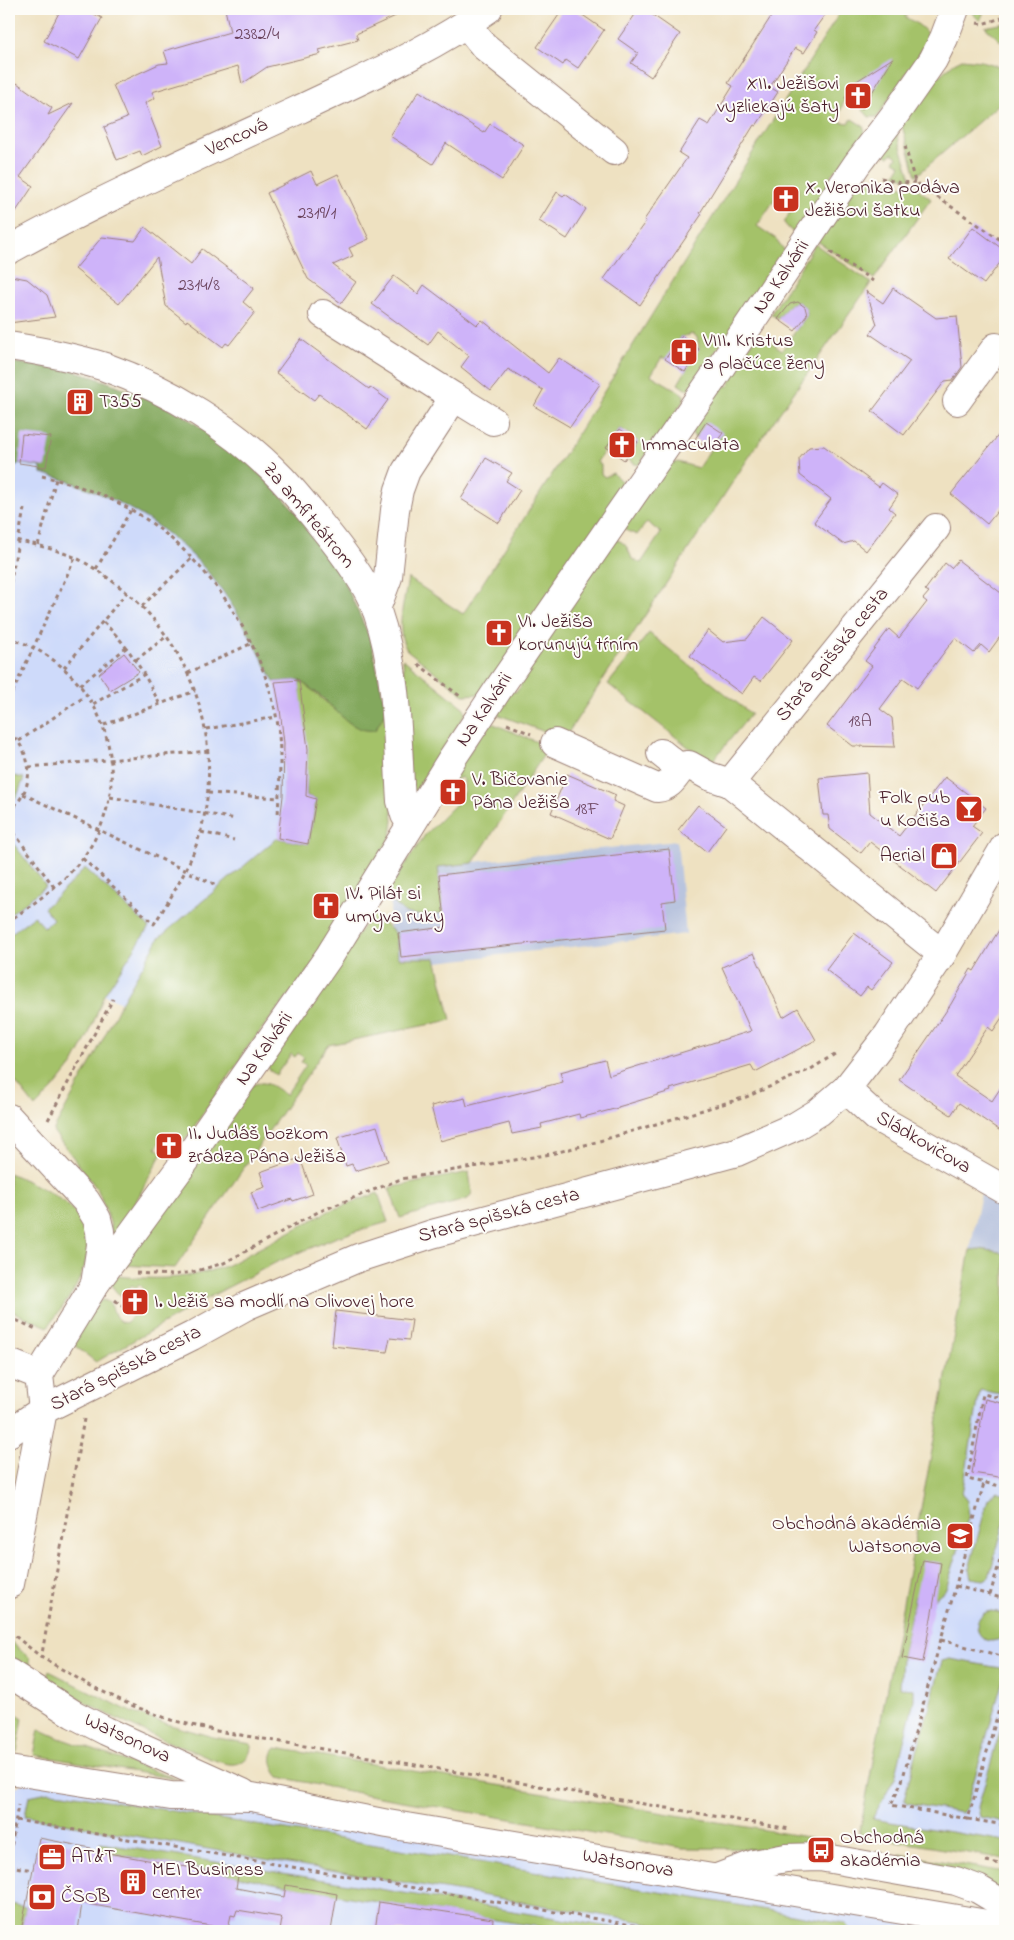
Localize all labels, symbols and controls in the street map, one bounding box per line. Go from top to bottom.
house number: 2382/4 [234,22,280,48]
place label: XII. Ježišovi vyzliekajú šaty [717,70,839,122]
church icon: XII. Ježišovi vyzliekajú šaty [843,81,873,111]
street label: Vencová [200,111,273,165]
place label: X. Veronika podáva Ježišovi šatku [805,174,960,226]
church icon: X. Veronika podáva Ježišovi šatku [771,184,801,214]
house number: 2319/1 [298,201,337,227]
street label: Na Kalvárii [746,234,818,320]
house number: 2314/8 [178,273,220,299]
place label: VIII. Kristus a plačúce ženy [702,327,825,379]
church icon: VIII. Kristus a plačúce ženy [669,337,699,367]
building icon: T355 [65,387,95,417]
place label: T355 [99,388,142,417]
church icon: Immaculata [607,430,637,460]
place label: Immaculata [641,431,739,460]
street label: Za amfiteátrom [255,457,361,575]
street label: Stará spišská cesta [769,581,897,729]
place label: VI. Ježiša korunujú tŕním [517,608,638,660]
church icon: VI. Ježiša korunujú tŕním [484,618,514,648]
street label: Na Kalvárii [449,667,521,753]
house number: 18A [848,709,872,735]
place label: V. Bičovanie Pána Ježiša [471,766,570,818]
church icon: V. Bičovanie Pána Ježiša [438,777,468,807]
place label: Folk pub u Kočiša [878,784,950,836]
bar icon: Folk pub u Kočiša [954,794,984,824]
house number: 18F [575,797,599,823]
shop icon: Aerial [929,841,959,871]
place label: Aerial [880,842,925,871]
place label: IV. Pilát si umýva ruky [345,880,444,932]
church icon: IV. Pilát si umýva ruky [311,891,341,921]
street label: Na Kalvárii [229,1006,301,1092]
street label: Sládkovičova [870,1104,976,1182]
place label: II. Judáš bozkom zrádza Pána Ježiša [188,1120,346,1172]
church icon: II. Judáš bozkom zrádza Pána Ježiša [154,1131,184,1161]
street label: Stará spišská cesta [415,1180,583,1252]
church icon: I. Ježiš sa modlí na Olivovej hore [120,1287,150,1317]
place label: I. Ježiš sa modlí na Olivovej hore [154,1288,414,1317]
street label: Stará spišská cesta [45,1318,207,1420]
place label: Obchodná akadémia Watsonova [772,1510,941,1562]
school or university icon: Obchodná akadémia Watsonova [945,1521,975,1551]
street label: Watsonova [79,1706,175,1772]
place label: Obchodná akadémia [840,1824,924,1876]
bus stop icon: Obchodná akadémia [806,1835,836,1865]
office icon: AT&T [37,1842,67,1872]
street label: Watsonova [580,1842,676,1886]
place label: AT&T [71,1843,115,1872]
place label: MEI Business center [152,1856,264,1908]
building icon: MEI Business center [118,1867,148,1897]
bank icon: ČSOB [27,1882,57,1912]
place label: ČSOB [61,1883,110,1912]

